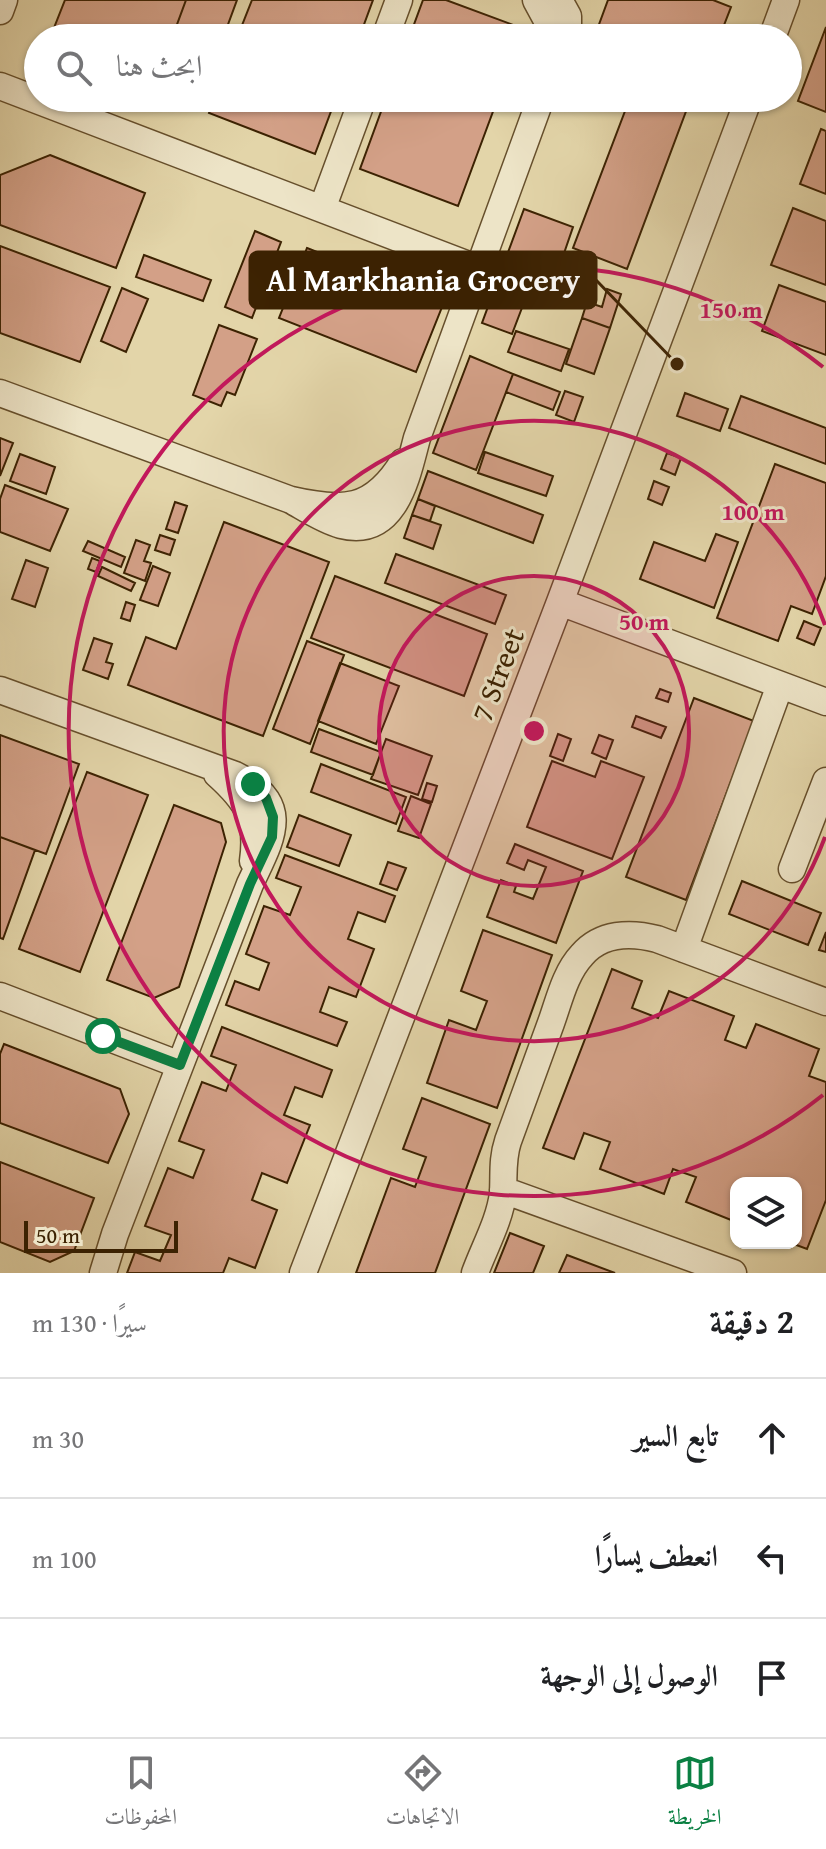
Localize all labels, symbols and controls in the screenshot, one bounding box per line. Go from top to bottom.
search box [24,24,802,112]
text: ابحث هنا [116,43,203,87]
icon: search [52,46,96,90]
callout: Al Markhania Grocery [250,252,596,308]
text: Al Markhania Grocery [266,256,581,303]
text: 150 m [699,292,763,327]
text: 100 m [721,494,785,529]
text: 50 m [619,604,670,639]
street label: 7 Street [459,621,535,728]
centre of rings [520,717,548,745]
route end [235,766,271,802]
route start [85,1018,121,1054]
map controls [730,1177,802,1249]
button: layers [730,1177,802,1249]
scale bar [24,1217,178,1253]
text: 50 m [36,1219,80,1251]
text: 2 دقيقة [710,1296,794,1345]
text: سيرًا · 130 m [32,1303,147,1342]
text: تابع السير [633,1413,718,1457]
icon: ahead [750,1416,794,1460]
text: 30 m [32,1419,84,1458]
text: انعطف يسارًا [595,1533,718,1577]
icon: left [750,1536,794,1580]
text: 100 m [32,1539,97,1578]
text: الوصول إلى الوجهة [540,1653,718,1697]
icon: arrive [750,1656,794,1700]
tab: المحفوظات [104,1751,177,1838]
tab: الاتجاهات [386,1751,459,1838]
tab: الخريطة [668,1751,722,1838]

